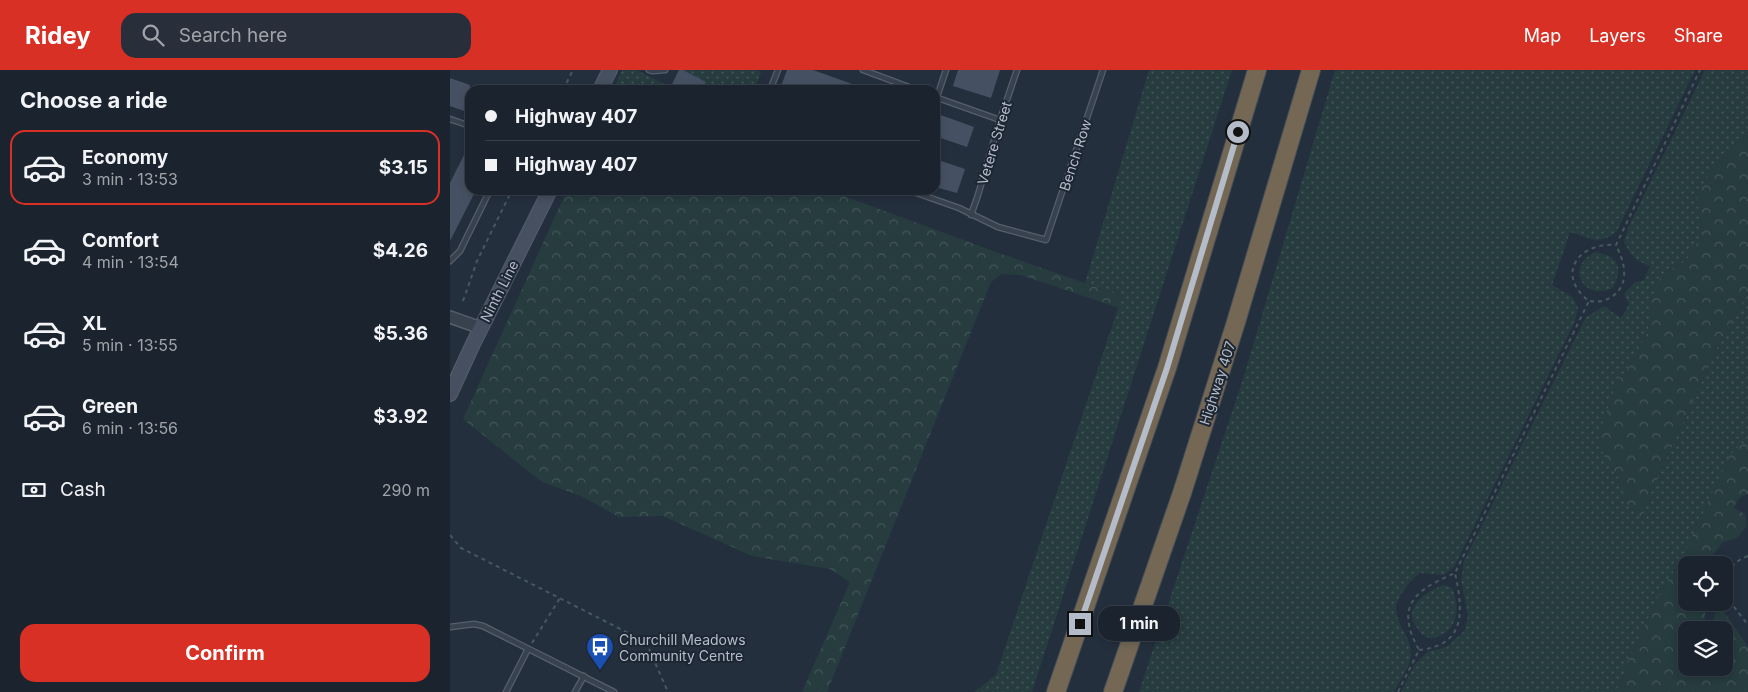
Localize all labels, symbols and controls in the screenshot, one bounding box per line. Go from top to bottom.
search box [121,13,471,58]
text: Ridey [25,21,91,50]
icon: search [139,21,167,49]
text: Search here [179,24,287,47]
text: Map [1524,25,1561,46]
text: Layers [1589,25,1646,46]
text: Share [1674,25,1723,46]
text: Choose a ride [20,87,168,113]
street label: Vetere Street [973,99,1015,187]
text: Highway 407 [515,105,637,128]
street label: Bench Row [1055,117,1095,193]
route start [1227,121,1249,143]
icon: car [22,145,67,190]
text: Economy [82,146,168,169]
text: Highway 407 [515,153,637,176]
text: $3.15 [379,156,428,179]
text: 3 min · 13:53 [82,169,178,189]
icon: car [22,228,67,273]
text: Comfort [82,229,159,252]
text: $4.26 [373,239,428,262]
text: 4 min · 13:54 [82,252,179,272]
street label: Ninth Line [476,257,522,325]
icon: car [22,311,67,356]
text: XL [82,312,107,335]
text: $5.36 [373,322,428,345]
text: 5 min · 13:55 [82,335,178,355]
street label: Highway 407 [1195,339,1239,427]
icon: car [22,394,67,439]
text: Green [82,395,138,418]
text: $3.92 [373,405,428,428]
text: 6 min · 13:56 [82,418,178,438]
icon: cash [20,476,48,504]
text: Cash [60,478,106,501]
text: 290 m [382,480,430,500]
map controls [1678,556,1733,676]
button: locate [1678,556,1733,611]
callout: 1 min [1098,606,1180,642]
route end [1069,613,1091,635]
text: 1 min [1119,613,1159,633]
button: layers [1678,621,1733,676]
button: Confirm [20,624,430,682]
place label: Churchill Meadows Community Centre [619,631,746,664]
bus stop icon: Churchill Meadows Community Centre [585,632,615,671]

